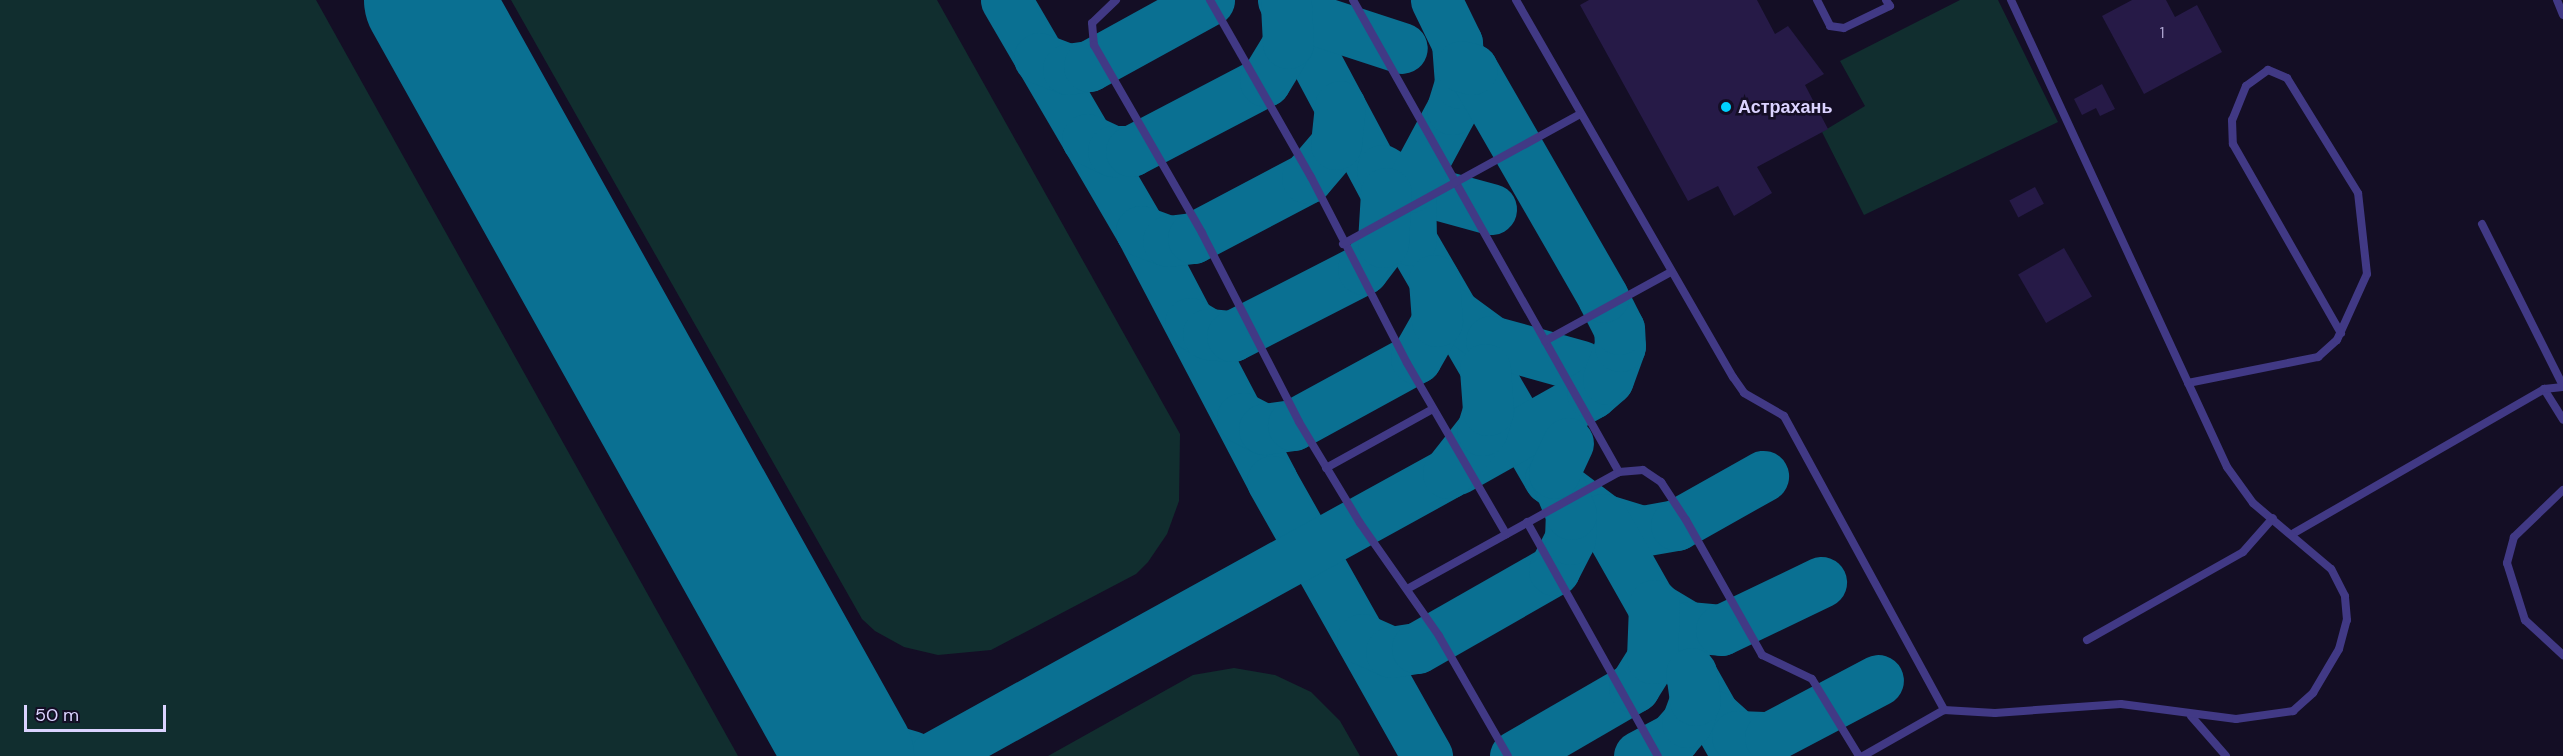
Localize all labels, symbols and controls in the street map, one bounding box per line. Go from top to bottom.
house number: 1 [2160,25,2164,43]
place label: Астрахань [1738,96,1833,118]
marker: Астрахань [1719,100,1733,114]
scale bar [27,693,170,731]
text: 50 m [35,703,79,727]

